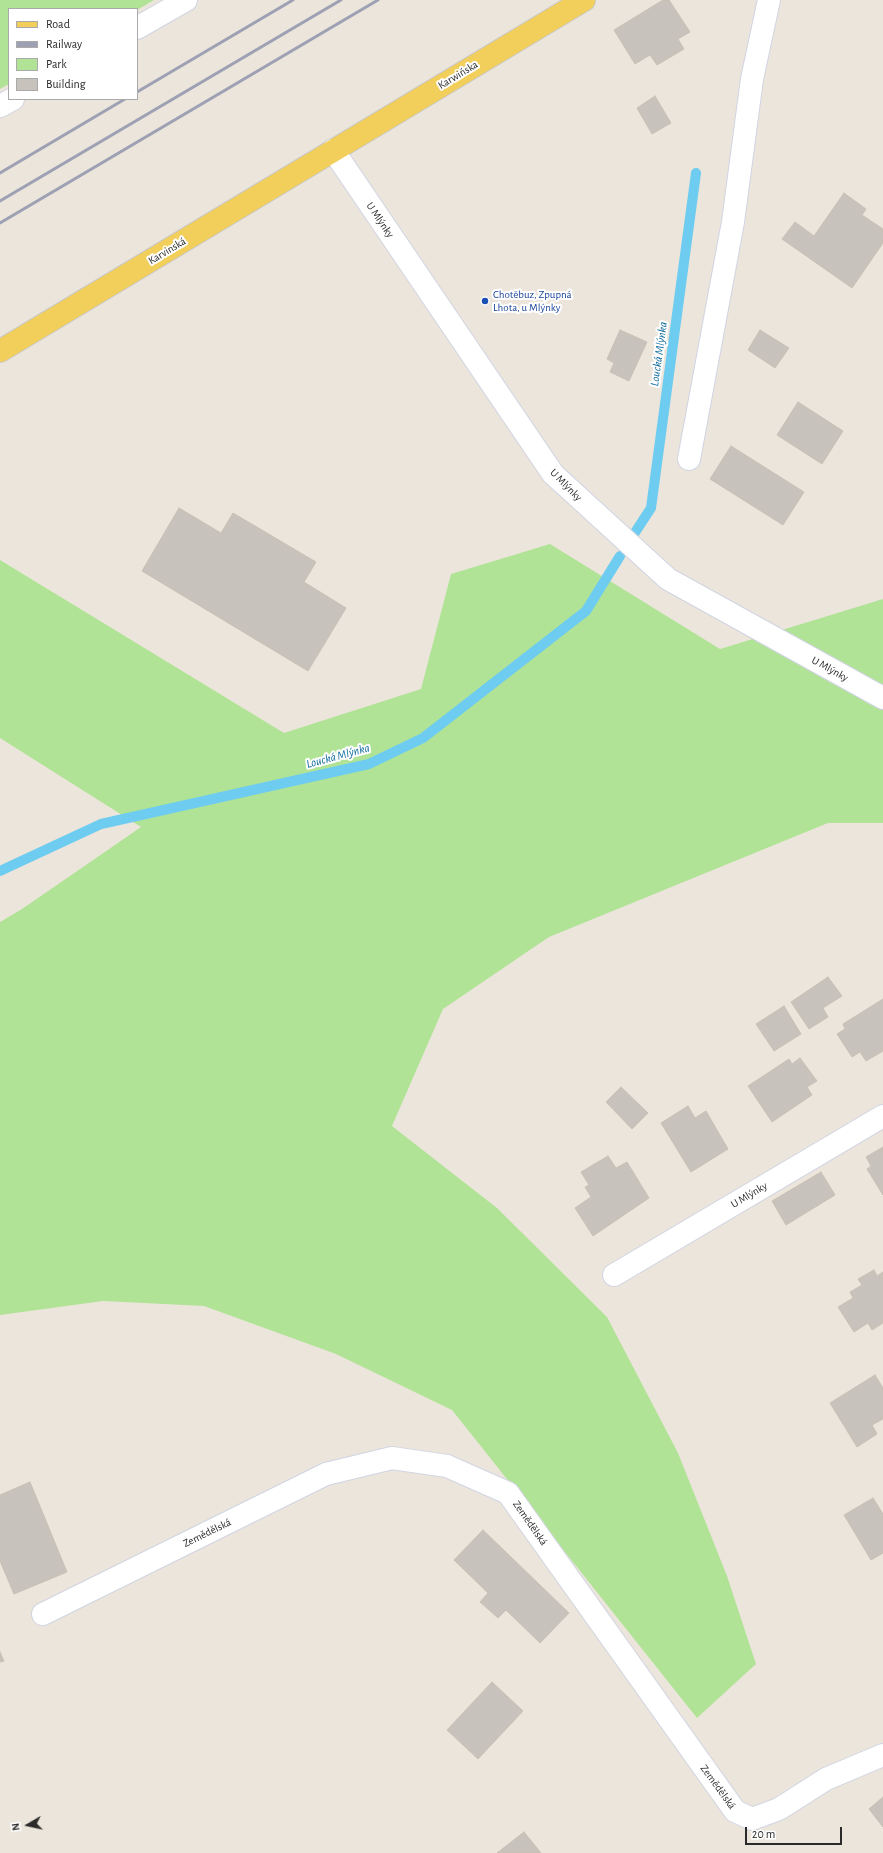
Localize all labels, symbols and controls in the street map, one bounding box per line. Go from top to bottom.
legend [8,8,138,100]
text: Road [46,18,70,30]
text: Railway [46,38,82,50]
text: Park [46,58,67,70]
street label: Karwińska [436,58,480,92]
text: Building [46,78,86,90]
street label: U Mlýnky [363,200,397,240]
street label: Karvinská [146,235,188,267]
place label: Chotěbuz, Zpupná Lhota, u Mlýnky [493,288,572,314]
marker: Chotěbuz, Zpupná Lhota, u Mlýnky [480,296,490,306]
water label: Loucká Mlýnka [647,321,671,387]
street label: U Mlýnky [547,466,585,504]
street label: U Mlýnky [809,653,851,685]
water label: Loucká Mlýnka [305,741,371,771]
street label: U Mlýnky [728,1179,770,1211]
street label: Zemědělská [510,1498,550,1548]
street label: Zemědělská [181,1516,233,1550]
street label: Zemědělská [697,1762,739,1812]
north arrow [8,1805,48,1845]
scale bar [747,1819,844,1845]
text: N [10,1822,22,1832]
text: 20 m [752,1828,775,1840]

